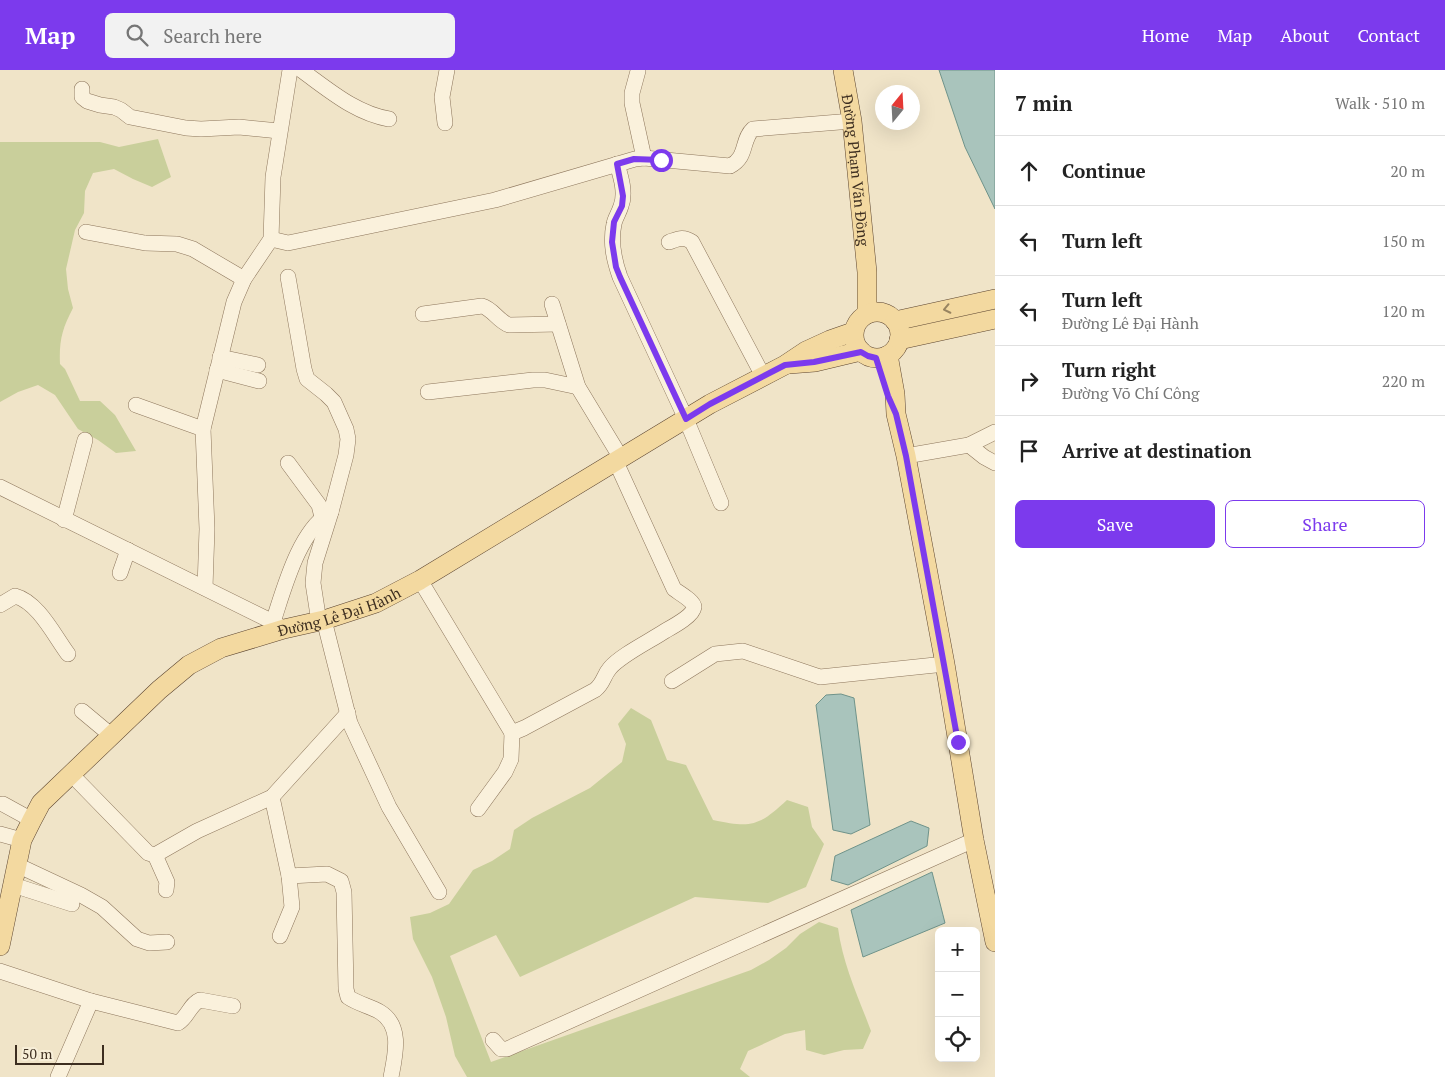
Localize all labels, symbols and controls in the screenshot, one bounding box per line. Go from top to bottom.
search box [105,13,455,58]
text: Map [25,19,75,51]
icon: search [123,21,151,49]
text: Search here [163,23,262,48]
text: Home [1142,23,1189,47]
text: Map [1217,23,1252,47]
text: About [1280,23,1329,47]
text: Contact [1357,23,1420,47]
north arrow [875,85,920,130]
text: 7 min [1015,89,1072,117]
text: Walk · 510 m [1335,92,1425,114]
street label: Đường Phạm Văn Đồng [837,93,874,248]
route start [650,149,673,172]
icon: ahead [1015,157,1043,185]
text: Continue [1062,158,1146,183]
text: 20 m [1390,160,1425,182]
icon: left [1015,227,1043,255]
text: Turn left [1062,228,1143,253]
text: 150 m [1382,230,1425,252]
text: Turn left [1062,287,1143,312]
icon: left [1015,297,1043,325]
text: 120 m [1382,300,1425,322]
one-way arrow [943,303,952,314]
text: Đường Lê Đại Hành [1062,312,1199,334]
text: Turn right [1062,357,1156,382]
icon: right [1015,367,1043,395]
text: 220 m [1382,370,1425,392]
text: Đường Võ Chí Công [1062,382,1200,404]
icon: arrive [1015,437,1043,465]
text: Arrive at destination [1062,438,1251,463]
button: Save [1015,500,1215,548]
button: Share [1225,500,1425,548]
street label: Đường Lê Đại Hành [275,582,404,640]
route end [947,731,970,754]
map controls [935,927,980,1062]
button: + [935,927,980,972]
button: − [935,972,980,1017]
button: locate [935,1017,980,1062]
scale bar [15,1042,104,1065]
text: 50 m [22,1044,52,1063]

